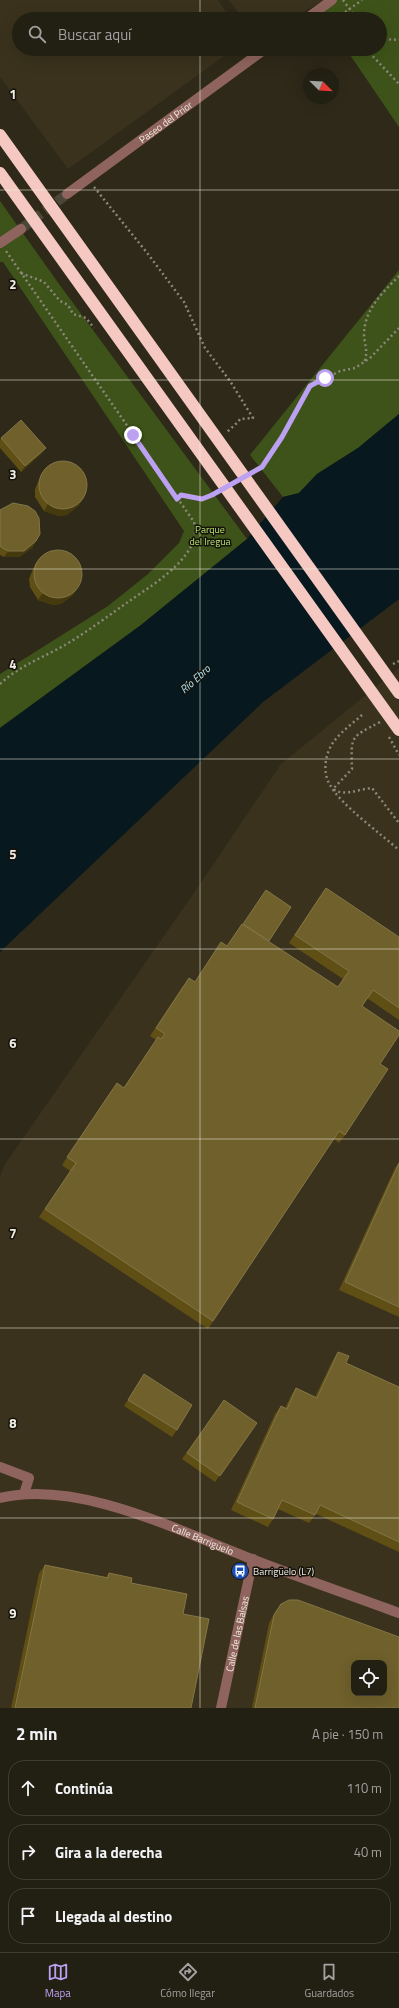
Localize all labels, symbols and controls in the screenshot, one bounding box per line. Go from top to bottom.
search box [12,12,387,56]
icon: search [26,23,48,45]
text: Buscar aquí [58,23,131,46]
north arrow [303,68,339,104]
text: 1 [9,84,17,104]
street label: Paseo del Prior [135,97,196,147]
text: 2 [9,274,17,294]
route start [316,369,334,387]
route end [124,426,142,444]
text: 3 [9,464,17,484]
park label: Parque del Iregua [189,522,231,549]
text: 4 [9,654,17,674]
water label: Río Ebro [176,661,214,697]
text: 5 [9,844,17,864]
text: 6 [9,1033,17,1053]
text: 7 [9,1223,17,1243]
text: 8 [9,1413,17,1433]
street label: Calle Barrigüelo [169,1520,236,1559]
bus stop icon: Barrigüelo (L7) [230,1561,250,1581]
place label: Barrigüelo (L7) [253,1564,315,1579]
street label: Calle de las Balsas [222,1594,252,1673]
text: 9 [9,1603,17,1623]
map controls [351,1660,387,1696]
button: locate [351,1660,387,1696]
text: 2 min [16,1721,57,1747]
text: A pie · 150 m [312,1724,383,1744]
icon: ahead [17,1777,39,1799]
text: Continúa [55,1777,113,1800]
text: 110 m [346,1778,382,1798]
icon: right [17,1841,39,1863]
text: Gira a la derecha [55,1841,162,1864]
text: 40 m [354,1842,382,1862]
icon: arrive [17,1905,39,1927]
text: Llegada al destino [55,1905,172,1928]
tab: Mapa [45,1961,71,2001]
tab: Cómo llegar [160,1961,215,2001]
tab: Guardados [304,1961,354,2001]

